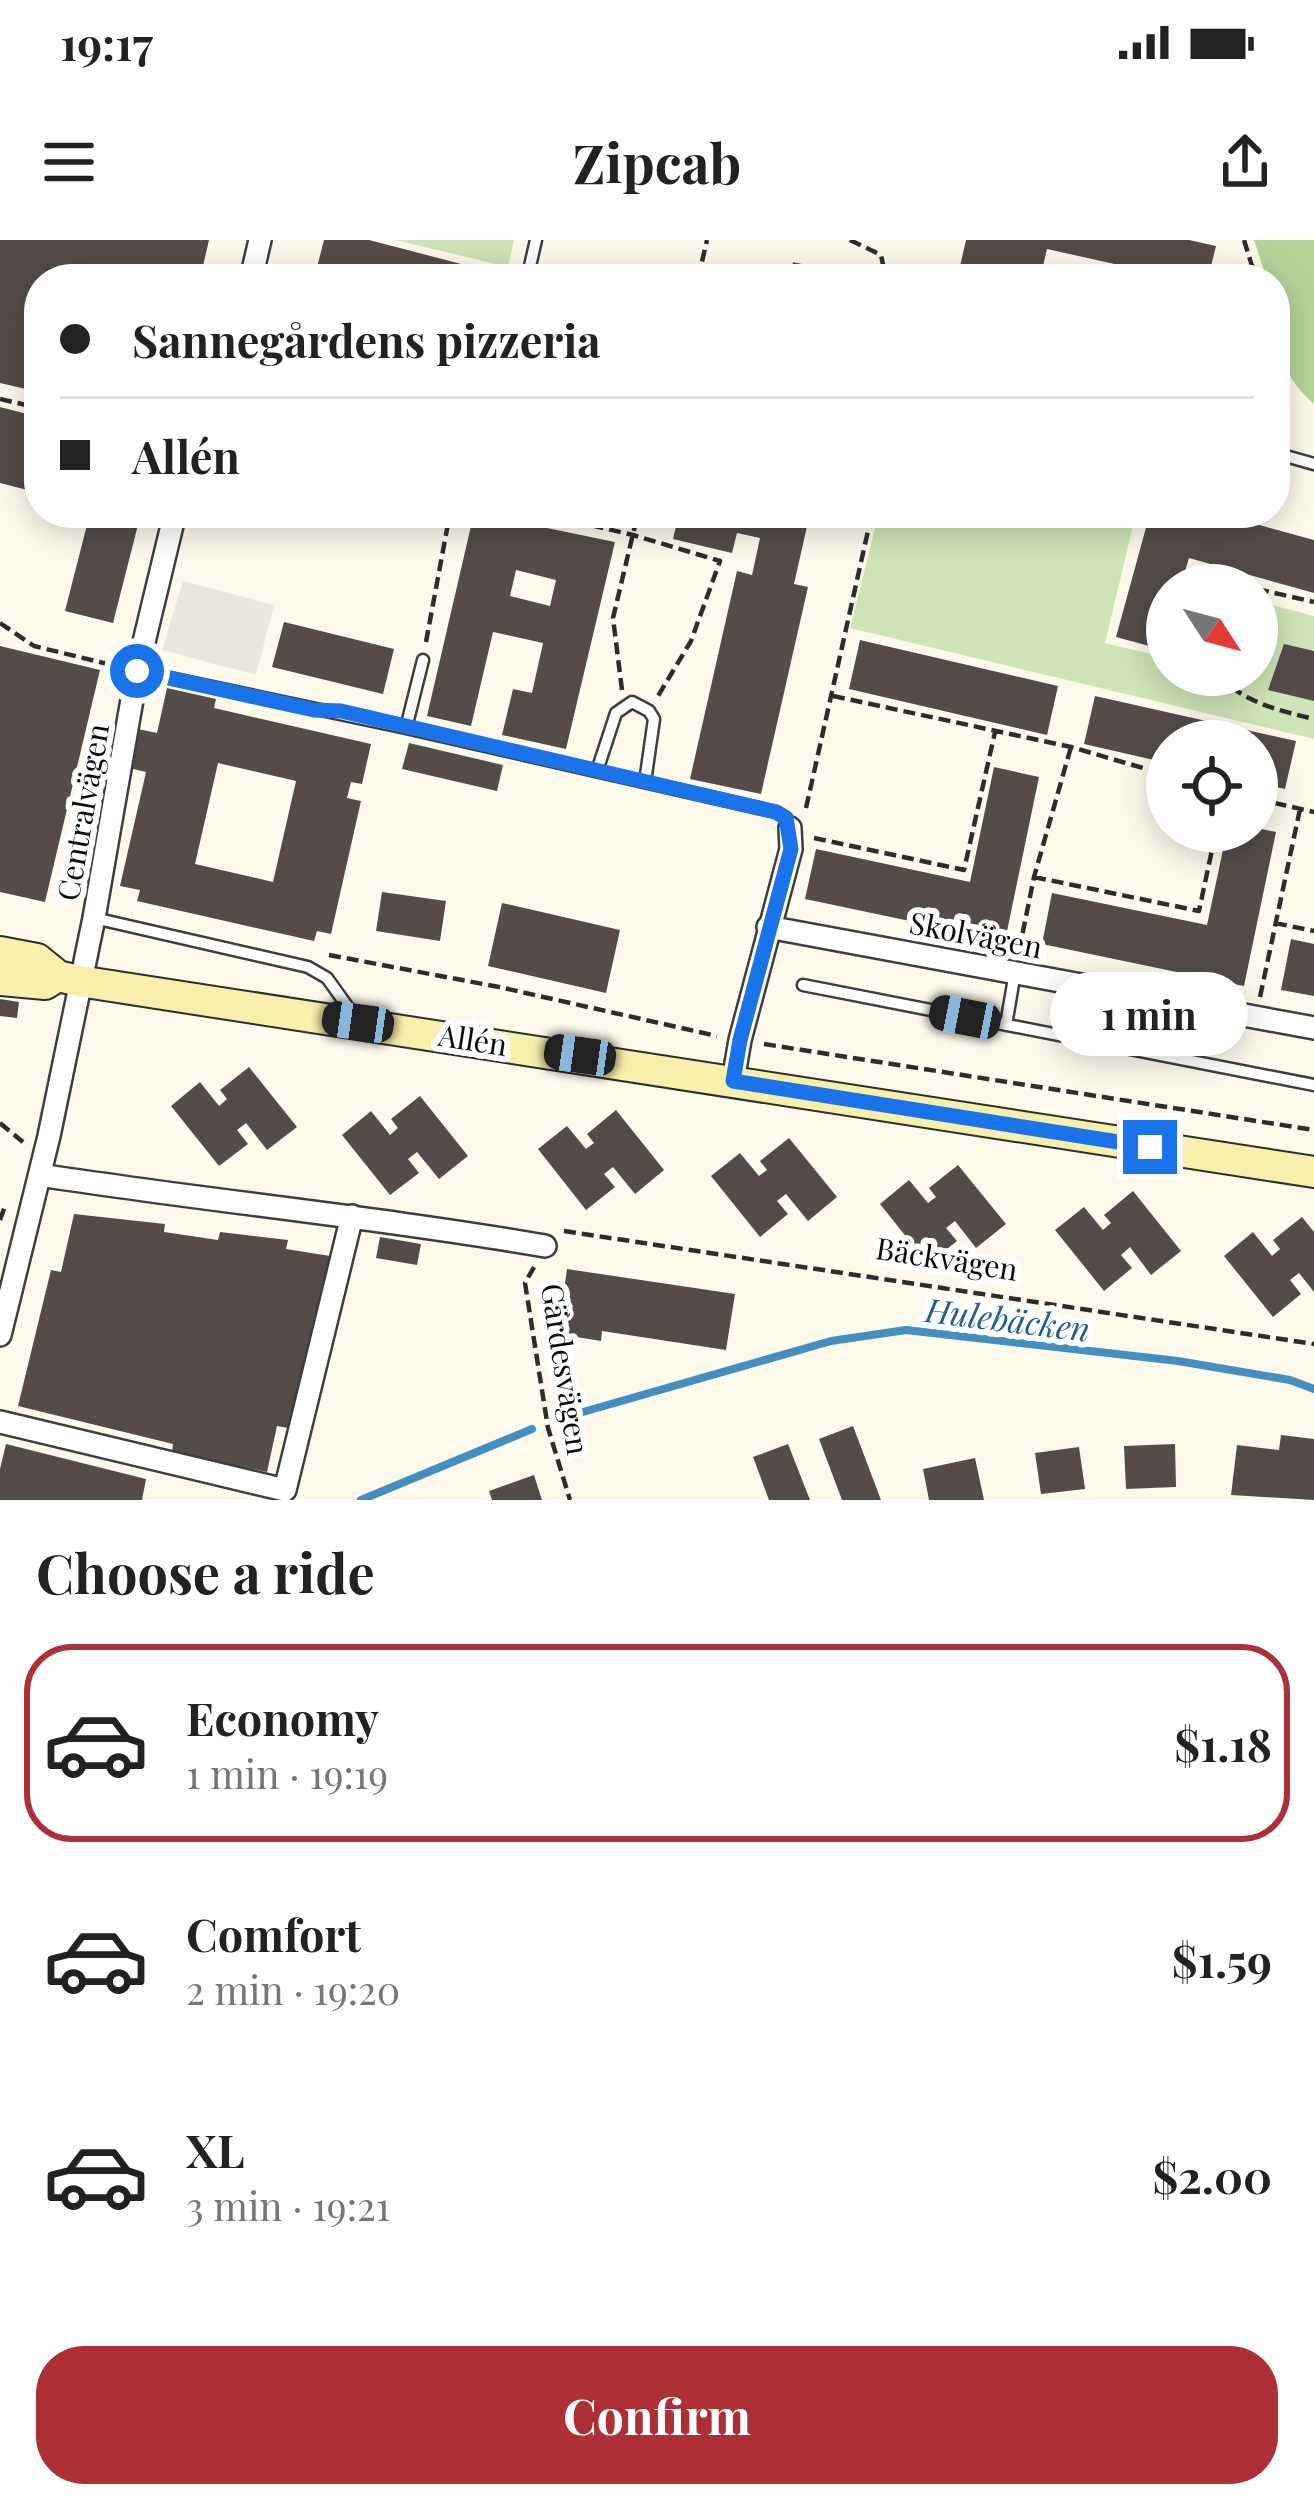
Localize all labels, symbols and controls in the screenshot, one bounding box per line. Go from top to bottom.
text: 19:17 [60,12,153,72]
text: Zipcab [573,126,741,198]
icon: menu [36,129,102,195]
icon: share [1212,129,1278,195]
text: Sannegårdens pizzeria [132,309,601,369]
text: Allén [132,425,240,485]
north arrow [1146,564,1278,696]
map controls [1146,564,1278,852]
route start [110,644,164,698]
street label: Centralvägen [47,720,117,904]
button: locate [1146,720,1278,852]
street label: Skolvägen [906,902,1046,966]
callout: 1 min [1051,973,1249,1057]
text: 1 min [1101,988,1197,1040]
car [926,992,1004,1042]
car [320,999,396,1045]
street label: Allén [435,1014,510,1064]
car [542,1032,618,1078]
route end [1123,1120,1177,1174]
street label: Bäckvägen [873,1227,1021,1289]
street label: Gärdesvägen [533,1281,599,1458]
water label: Hulebäcken [921,1286,1093,1350]
text: Choose a ride [36,1536,375,1608]
text: Economy [186,1687,379,1747]
icon: car [42,1689,150,1797]
text: $1.18 [1174,1713,1272,1773]
text: 1 min · 19:19 [186,1747,388,1799]
text: Comfort [186,1903,361,1963]
icon: car [42,1905,150,2013]
text: $1.59 [1172,1929,1272,1989]
text: 2 min · 19:20 [186,1963,400,2015]
text: XL [186,2119,245,2179]
icon: car [42,2121,150,2229]
text: $2.00 [1152,2145,1272,2205]
text: 3 min · 19:21 [186,2179,390,2231]
button: Confirm [36,2346,1278,2484]

